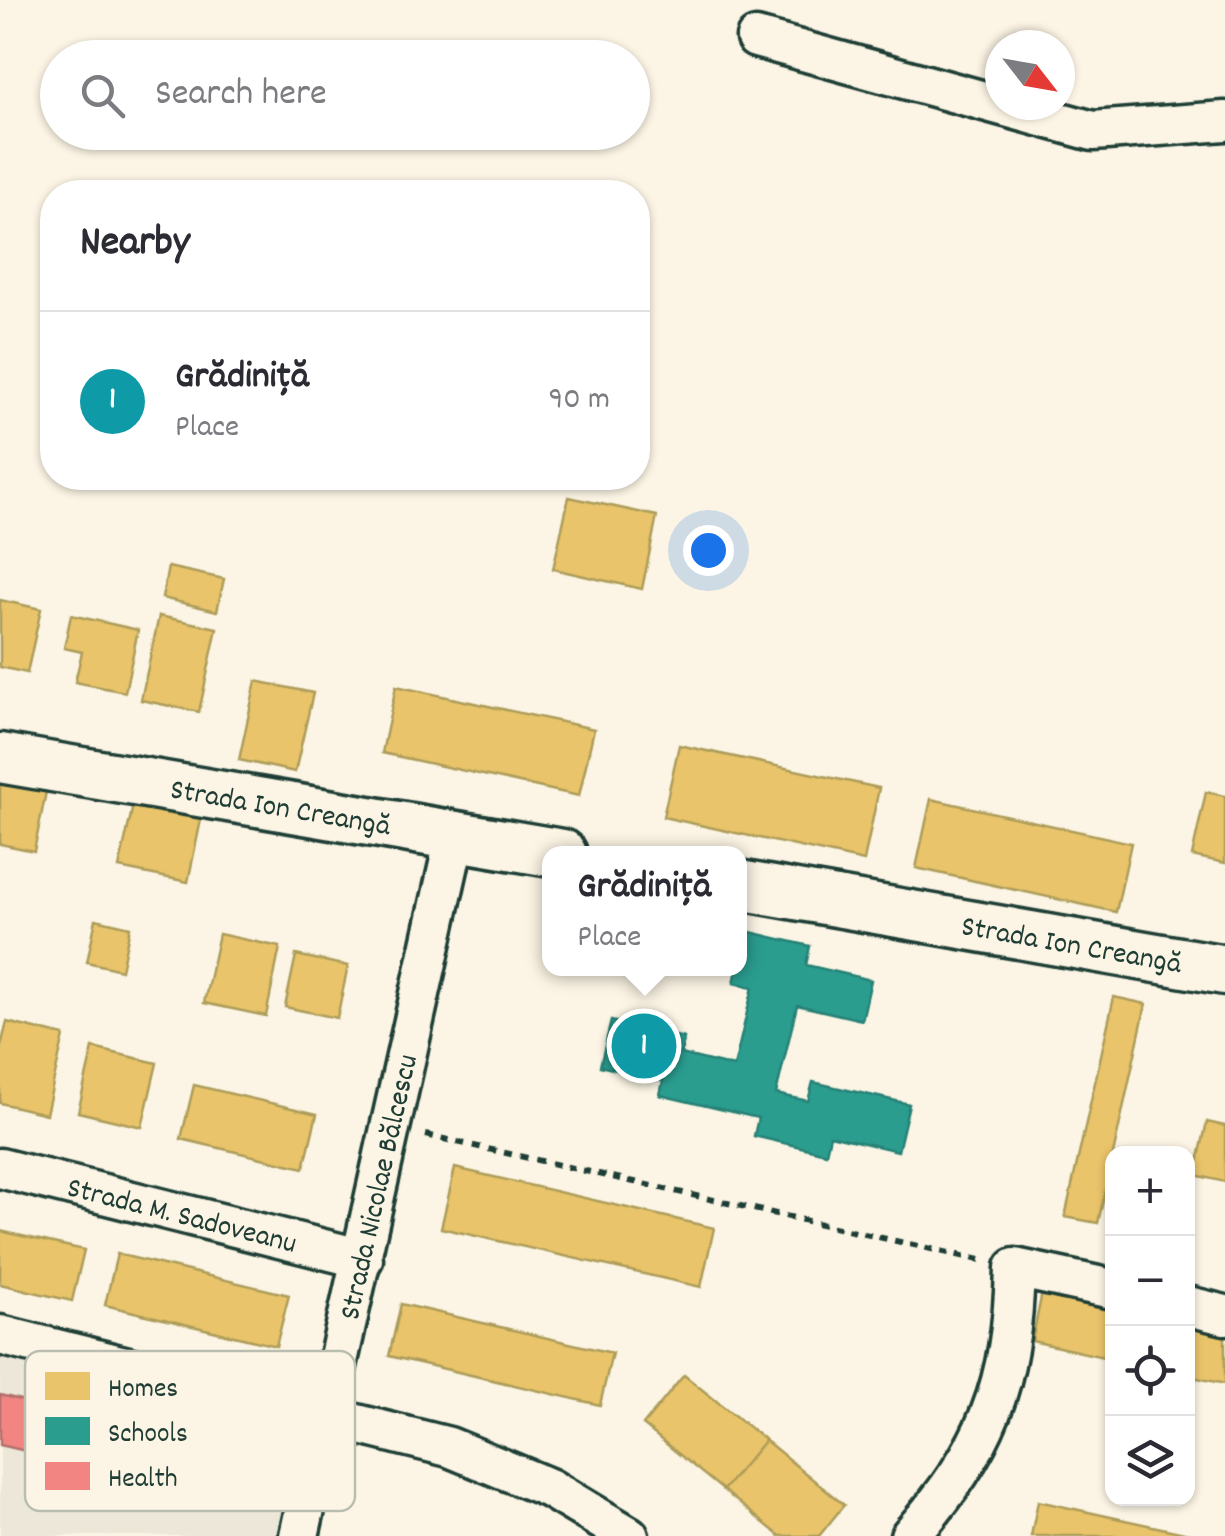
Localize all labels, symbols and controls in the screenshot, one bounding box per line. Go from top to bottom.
north arrow [985,30,1075,120]
search box [40,40,650,150]
icon: search [75,68,130,123]
text: Search here [155,68,327,123]
text: Nearby [80,215,190,275]
text: Grădiniță [175,351,310,406]
text: 1 [109,378,116,424]
text: 90 m [549,378,610,424]
text: Place [175,406,239,452]
your location [683,525,734,576]
street label: Strada Ion Creangă [167,770,394,850]
popup [542,846,747,976]
text: Grădiniță [577,861,712,916]
street label: Strada Ion Creangă [958,907,1185,988]
text: Place [577,916,641,962]
pin: 1 [612,1008,676,1084]
street label: Strada Nicolae Bălcescu [331,1051,432,1324]
map controls [1105,1146,1195,1506]
button: + [1105,1146,1195,1236]
street label: Strada M. Sadoveanu [62,1169,301,1268]
button: − [1105,1236,1195,1326]
button: locate [1105,1326,1195,1416]
legend [25,1351,355,1511]
text: Homes [108,1371,178,1411]
text: Schools [108,1416,188,1456]
button: layers [1105,1416,1195,1506]
text: Health [108,1461,178,1501]

